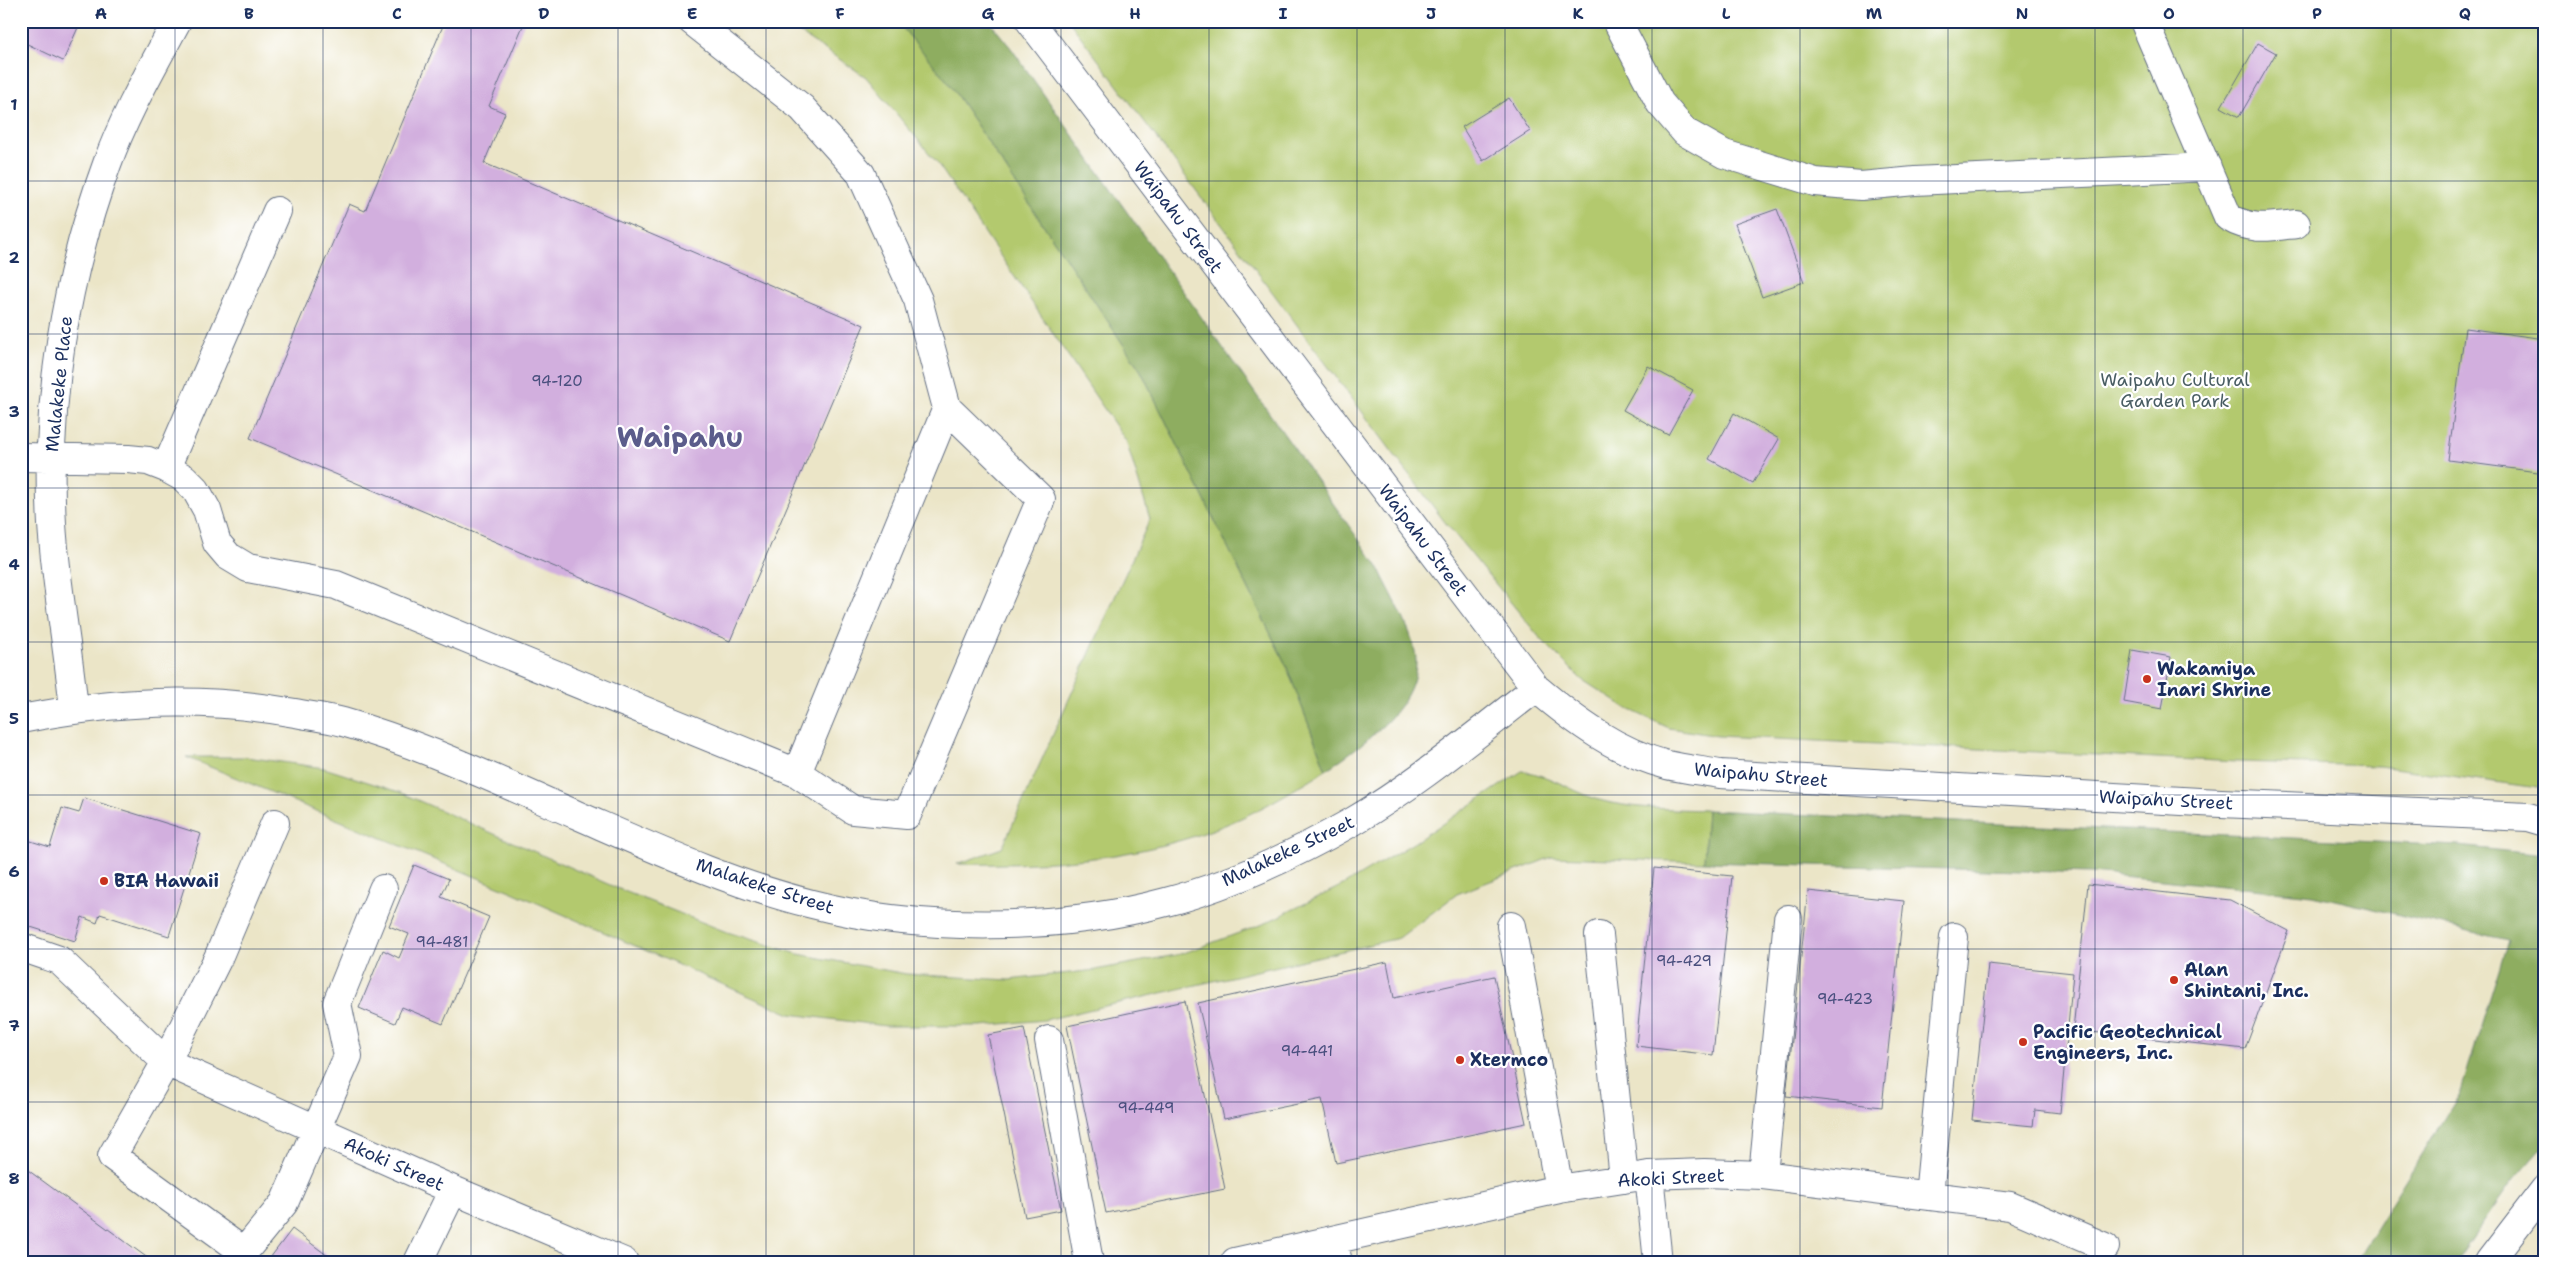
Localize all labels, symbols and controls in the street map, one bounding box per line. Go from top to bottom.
text: A [95,3,107,24]
text: B [244,3,254,24]
text: C [392,3,402,24]
text: D [538,3,550,24]
text: E [687,3,697,24]
text: F [835,3,845,24]
text: G [982,3,995,24]
text: H [1129,3,1141,24]
text: I [1279,3,1288,24]
text: J [1426,3,1436,24]
text: K [1573,3,1584,24]
text: L [1722,3,1731,24]
text: M [1866,3,1883,24]
text: N [2016,3,2028,24]
text: O [2163,3,2175,24]
text: P [2312,3,2322,24]
text: Q [2459,3,2471,24]
text: 1 [10,94,18,115]
street label: Waipahu Street [1128,156,1228,278]
text: 2 [8,247,20,268]
street label: Malakeke Place [40,315,78,453]
park label: Waipahu Cultural Garden Park [2100,368,2250,413]
house number: 94-120 [531,371,583,391]
text: 3 [8,401,20,422]
district label: Waipahu [617,418,743,456]
street label: Waipahu Street [1373,479,1473,601]
text: 4 [8,554,20,575]
place label: Wakamiya Inari Shrine [2157,657,2272,702]
marker: Wakamiya Inari Shrine [2141,673,2153,685]
text: 5 [9,708,19,729]
street label: Waipahu Street [1693,757,1829,793]
street label: Waipahu Street [2098,785,2234,816]
street label: Malakeke Street [1218,810,1358,892]
street label: Malakeke Street [693,852,837,920]
text: 6 [8,861,20,882]
place label: BIA Hawaii [114,869,219,893]
marker: BIA Hawaii [98,875,110,887]
house number: 94-481 [416,932,468,952]
house number: 94-429 [1656,951,1712,971]
place label: Alan Shintani, Inc. [2184,958,2309,1003]
marker: Alan Shintani, Inc. [2168,974,2180,986]
house number: 94-423 [1817,989,1873,1009]
text: 7 [8,1015,20,1036]
place label: Pacific Geotechnical Engineers, Inc. [2033,1020,2222,1065]
marker: Pacific Geotechnical Engineers, Inc. [2017,1036,2029,1048]
house number: 94-441 [1281,1041,1333,1061]
place label: Xtermco [1470,1048,1548,1072]
marker: Xtermco [1454,1054,1466,1066]
house number: 94-449 [1118,1098,1174,1118]
street label: Akoki Street [340,1131,448,1197]
street label: Akoki Street [1617,1163,1725,1193]
text: 8 [8,1168,20,1189]

